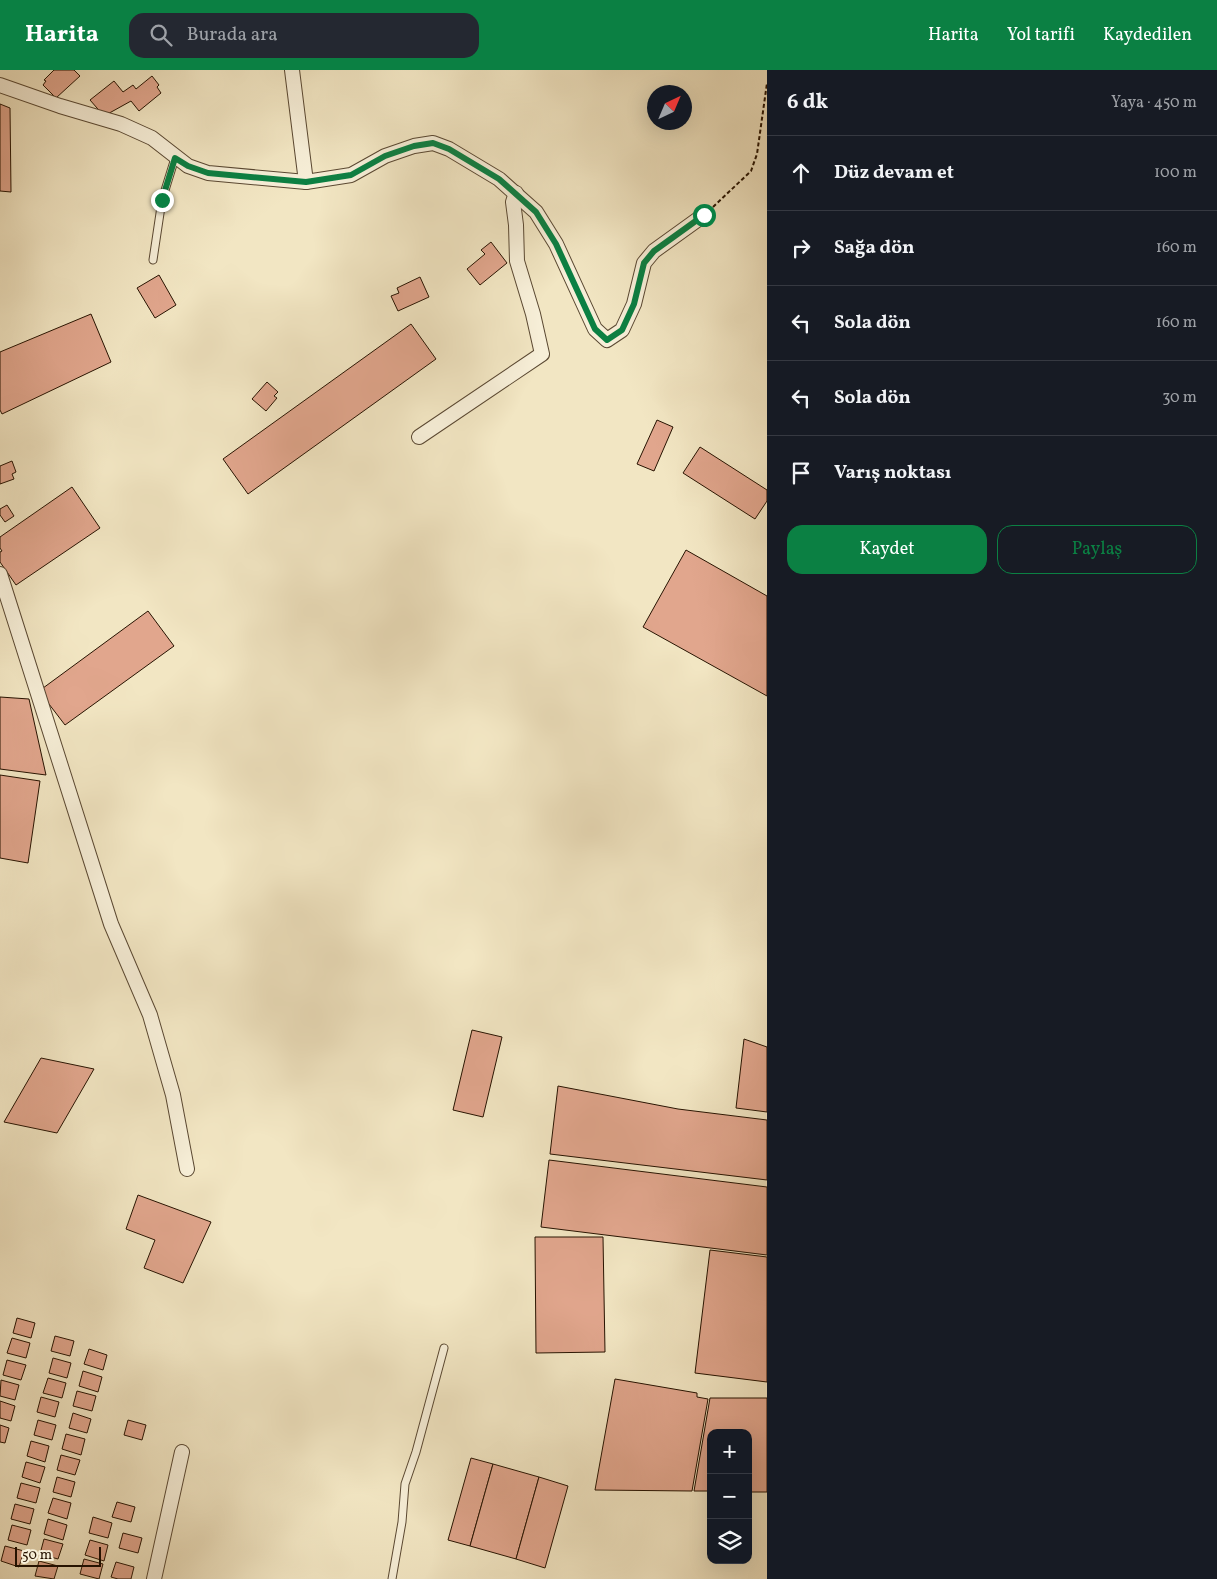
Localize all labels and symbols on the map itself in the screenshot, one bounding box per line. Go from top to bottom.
north arrow [647,85,692,130]
route end [151,189,174,212]
route start [693,204,716,227]
scale bar [15,1544,101,1567]

